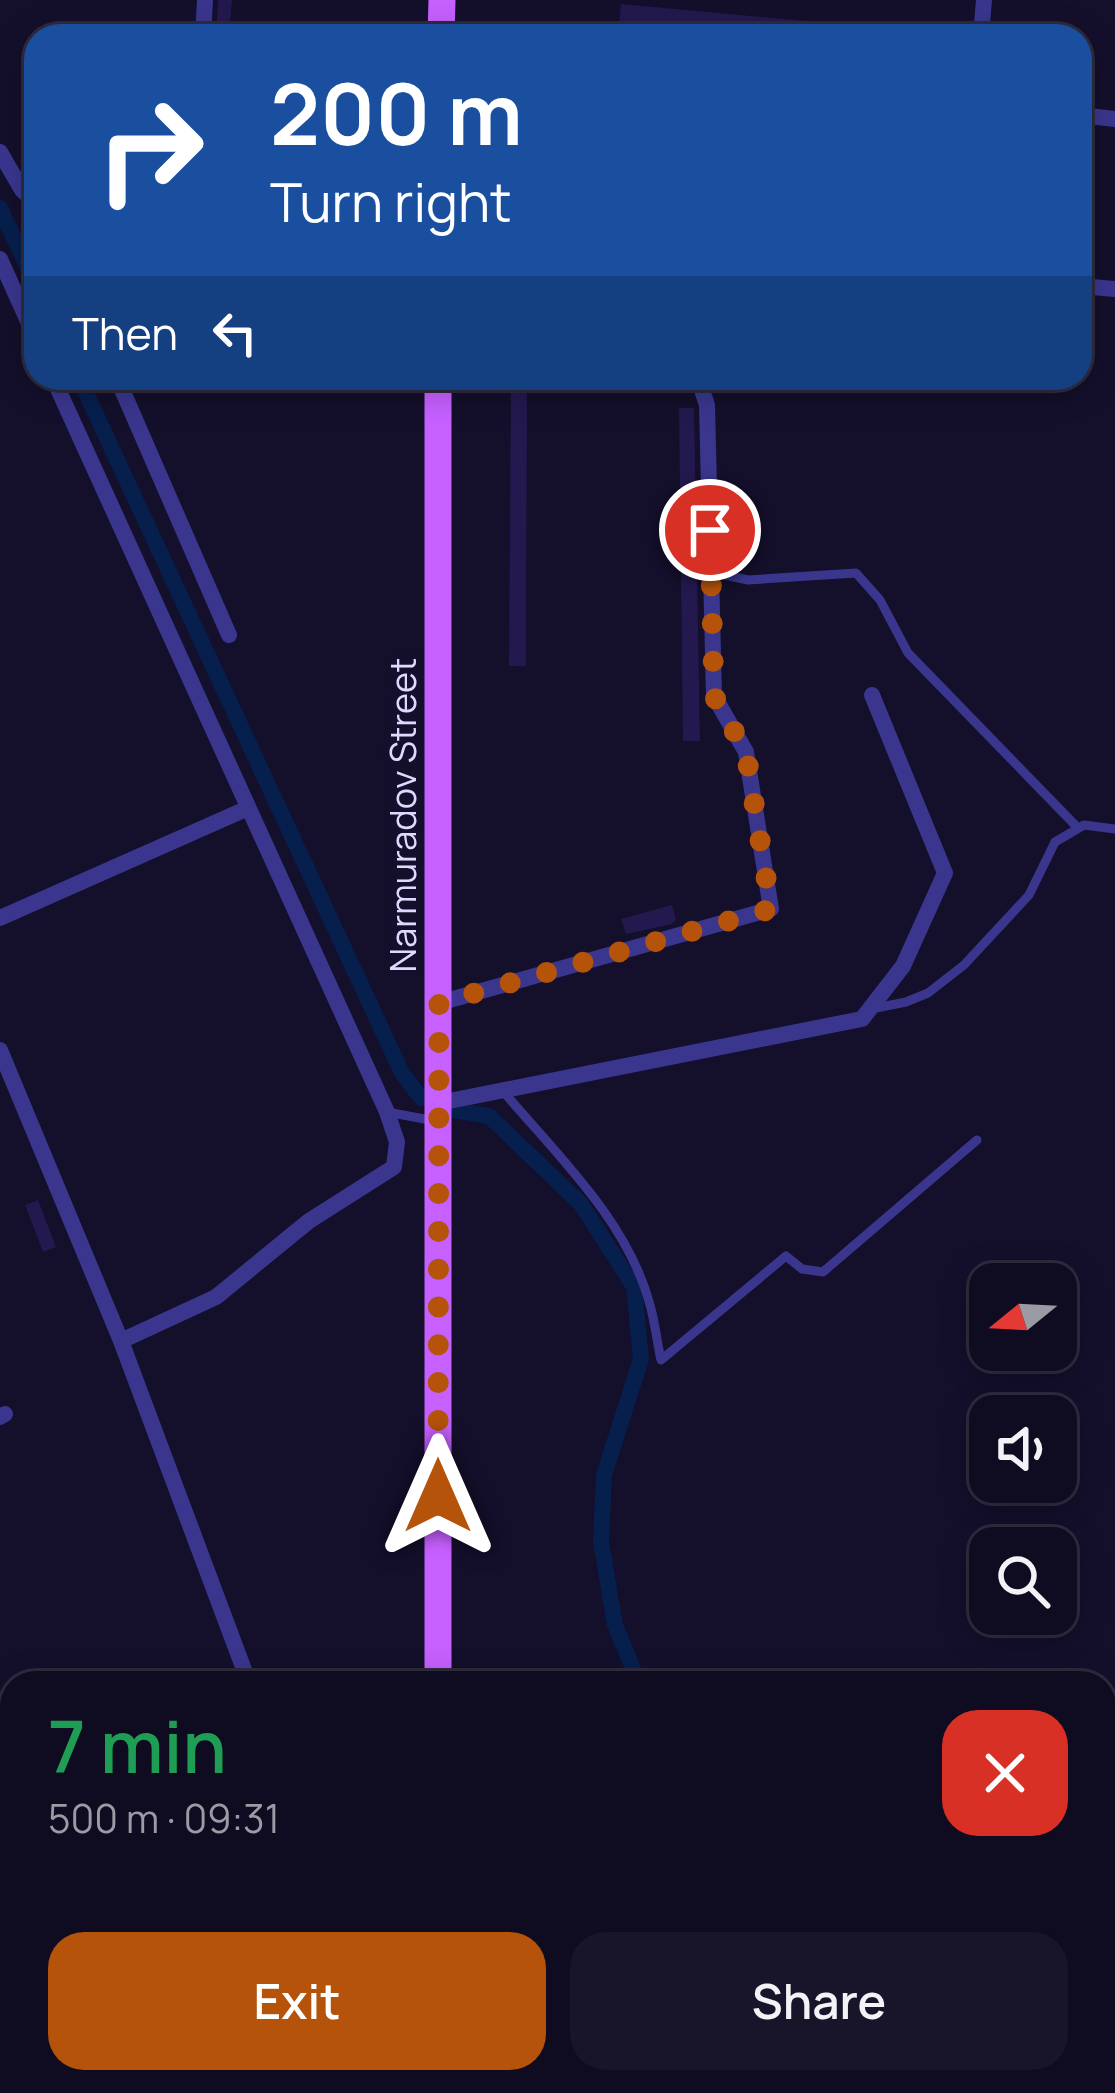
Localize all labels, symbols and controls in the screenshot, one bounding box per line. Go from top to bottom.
text: 200 m [270,55,523,170]
icon: right [72,72,228,228]
text: Turn right [270,164,512,238]
icon: left [202,300,268,366]
text: Then [72,302,178,364]
pin [659,479,761,581]
icon: arrive [677,497,743,563]
street label: Narmuradov Street [378,658,427,972]
north arrow [969,1263,1077,1371]
map controls [969,1263,1077,1635]
button: sound [969,1395,1077,1503]
position arrow [375,1433,501,1559]
button: search [969,1527,1077,1635]
text: 7 min [48,1696,227,1795]
button: close [942,1710,1068,1836]
text: 500 m · 09:31 [48,1791,280,1845]
button: Exit [48,1932,546,2070]
button: Share [570,1932,1068,2070]

